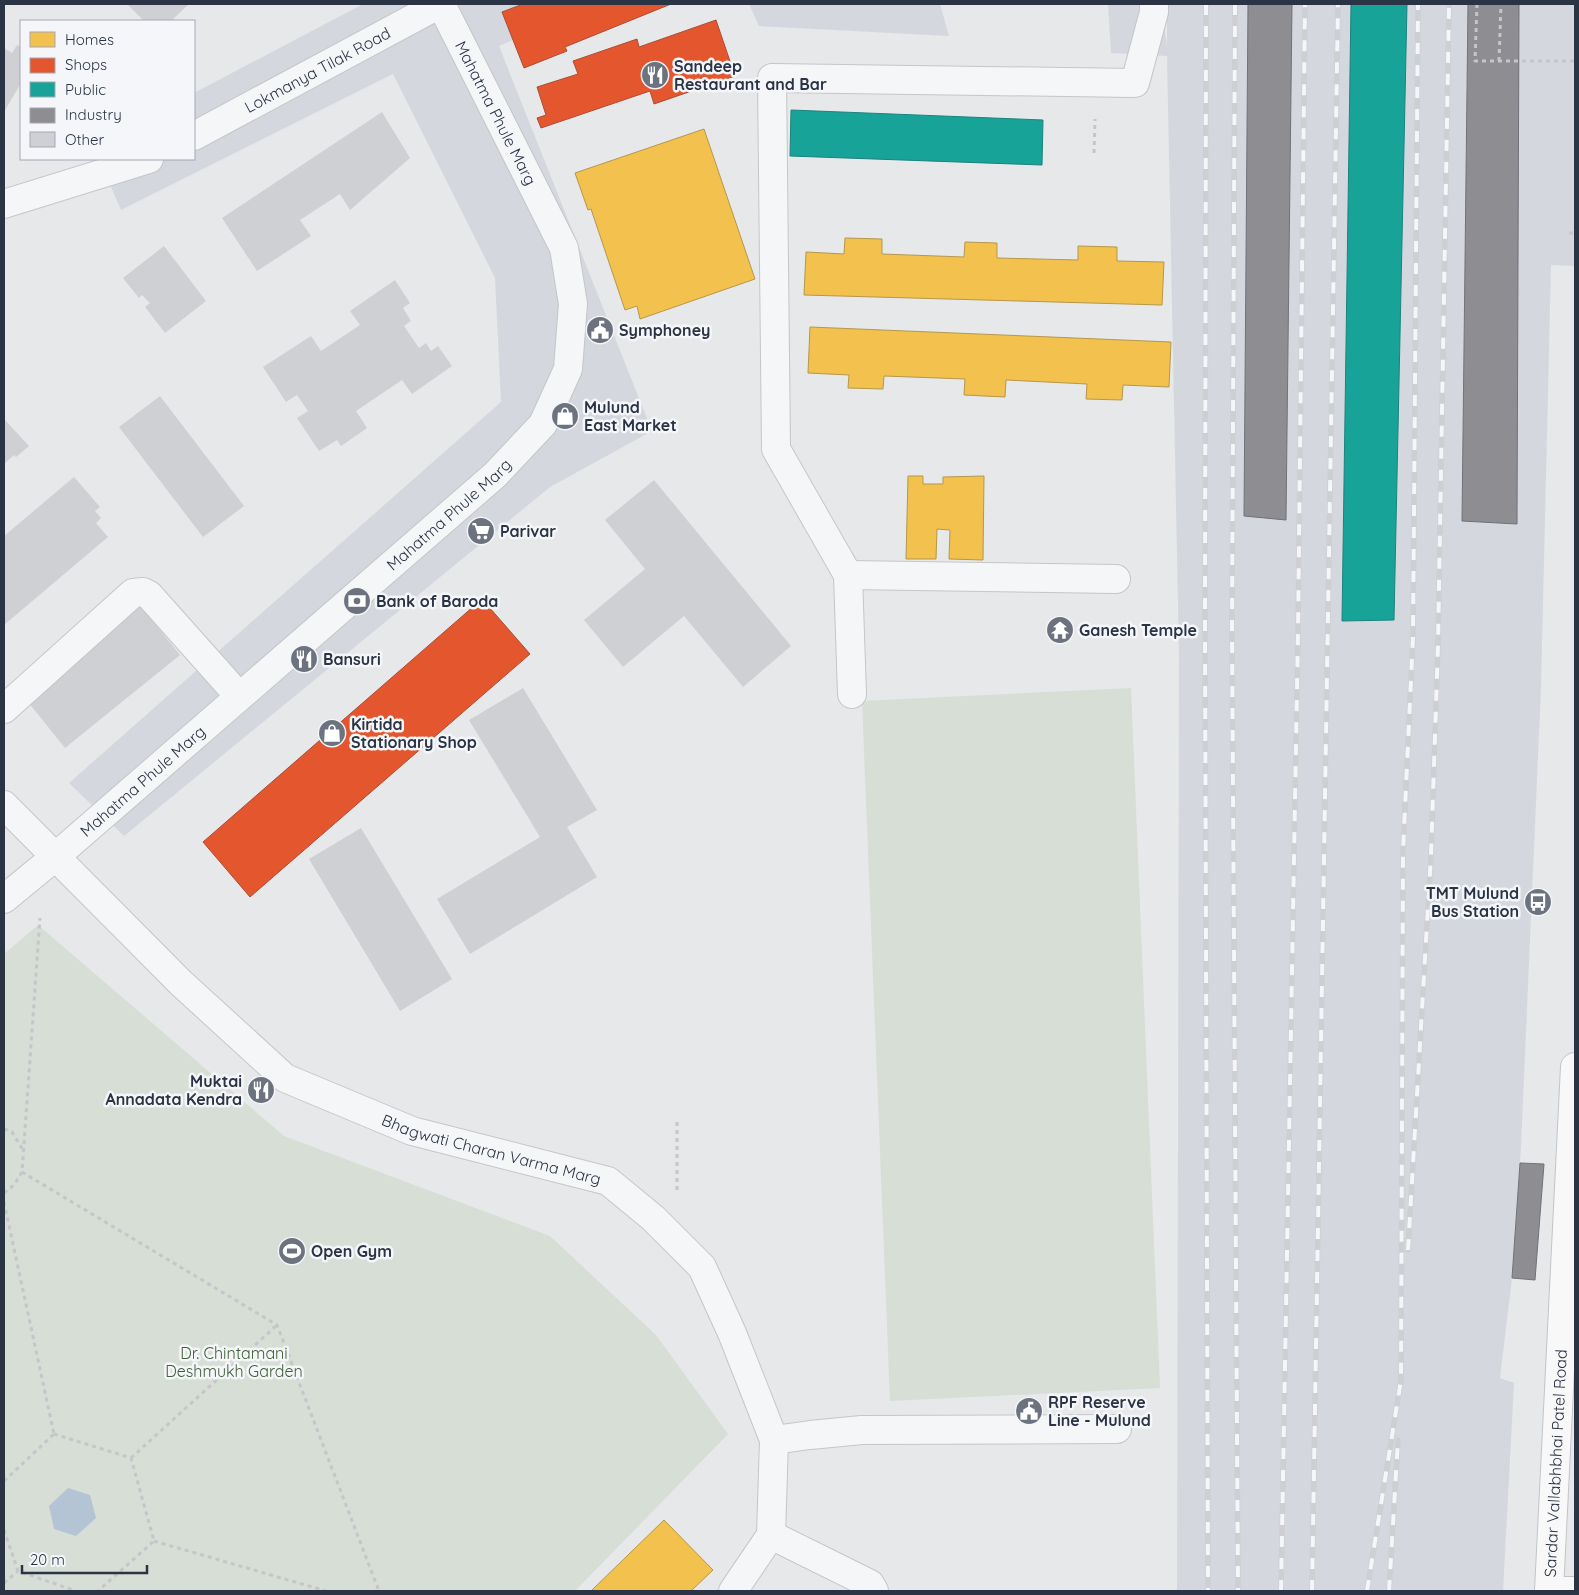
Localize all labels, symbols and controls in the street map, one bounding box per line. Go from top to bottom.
legend [20,20,195,160]
street label: Lokmanya Tilak Road [241,23,394,117]
text: Homes [65,30,114,49]
street label: Mahatma Phule Marg [451,37,541,189]
text: Shops [65,55,107,74]
place label: Sandeep Restaurant and Bar [674,56,827,94]
restaurant icon: Sandeep Restaurant and Bar [640,60,670,90]
text: Public [65,80,106,99]
text: Industry [65,105,122,124]
text: Other [65,130,105,149]
public building icon: Symphoney [585,315,615,345]
place label: Symphoney [619,320,710,340]
place label: Mulund East Market [584,397,677,435]
shop icon: Mulund East Market [550,401,580,431]
street label: Mahatma Phule Marg [382,454,515,575]
supermarket icon: Parivar [466,516,496,546]
place label: Parivar [500,521,556,541]
bank icon: Bank of Baroda [342,586,372,616]
place label: Bank of Baroda [376,591,498,611]
temple icon: Ganesh Temple [1045,615,1075,645]
place label: Ganesh Temple [1079,620,1197,640]
restaurant icon: Bansuri [289,644,319,674]
place label: Bansuri [323,649,381,669]
place label: Kirtida Stationary Shop [351,714,477,752]
shop icon: Kirtida Stationary Shop [317,718,347,748]
street label: Mahatma Phule Marg [76,721,209,841]
place label: TMT Mulund Bus Station [1426,883,1519,921]
bus stop icon: TMT Mulund Bus Station [1523,887,1553,917]
place label: Muktai Annadata Kendra [106,1071,242,1109]
restaurant icon: Muktai Annadata Kendra [246,1075,276,1105]
street label: Bhagwati Charan Varma Marg [379,1110,603,1189]
sports icon: Open Gym [277,1236,307,1266]
place label: Open Gym [311,1241,392,1261]
park label: Dr. Chintamani Deshmukh Garden [165,1343,303,1381]
street label: Sardar Vallabhbhai Patel Road [1540,1349,1571,1578]
place label: RPF Reserve Line - Mulund [1048,1392,1151,1430]
public building icon: RPF Reserve Line - Mulund [1014,1396,1044,1426]
scale bar [22,1542,148,1574]
text: 20 m [30,1550,65,1569]

